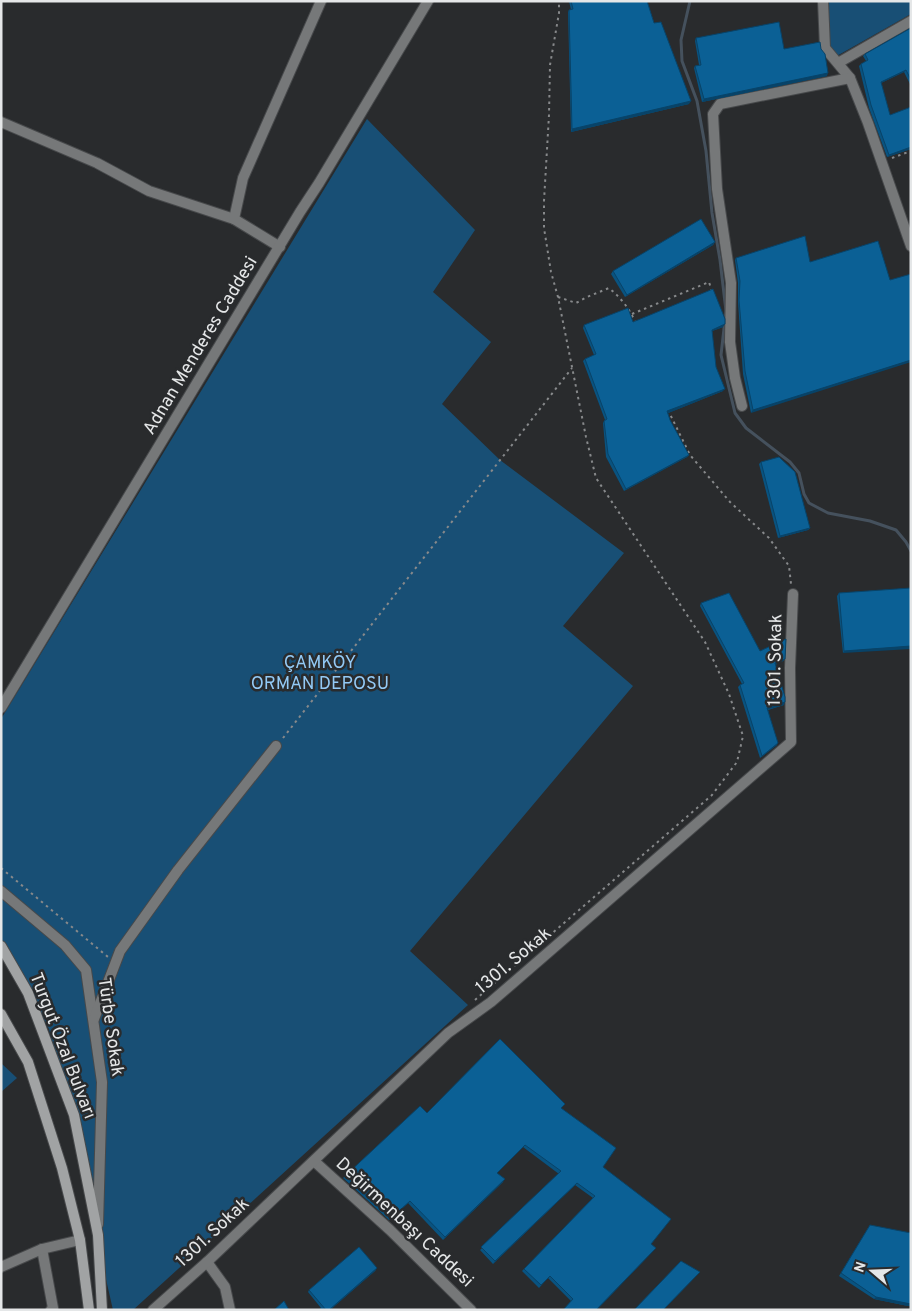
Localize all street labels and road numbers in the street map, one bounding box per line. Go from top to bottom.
street label: Adnan Menderes Caddesi [139,253,263,439]
street label: 1301. Sokak [764,614,788,706]
street label: 1301. Sokak [471,922,557,1000]
street label: Turgut Özal Bulvarı [24,969,102,1122]
street label: Türbe Sokak [92,976,128,1078]
street label: Değirmenbaşı Caddesi [330,1153,478,1293]
street label: 1301. Sokak [171,1193,255,1273]

